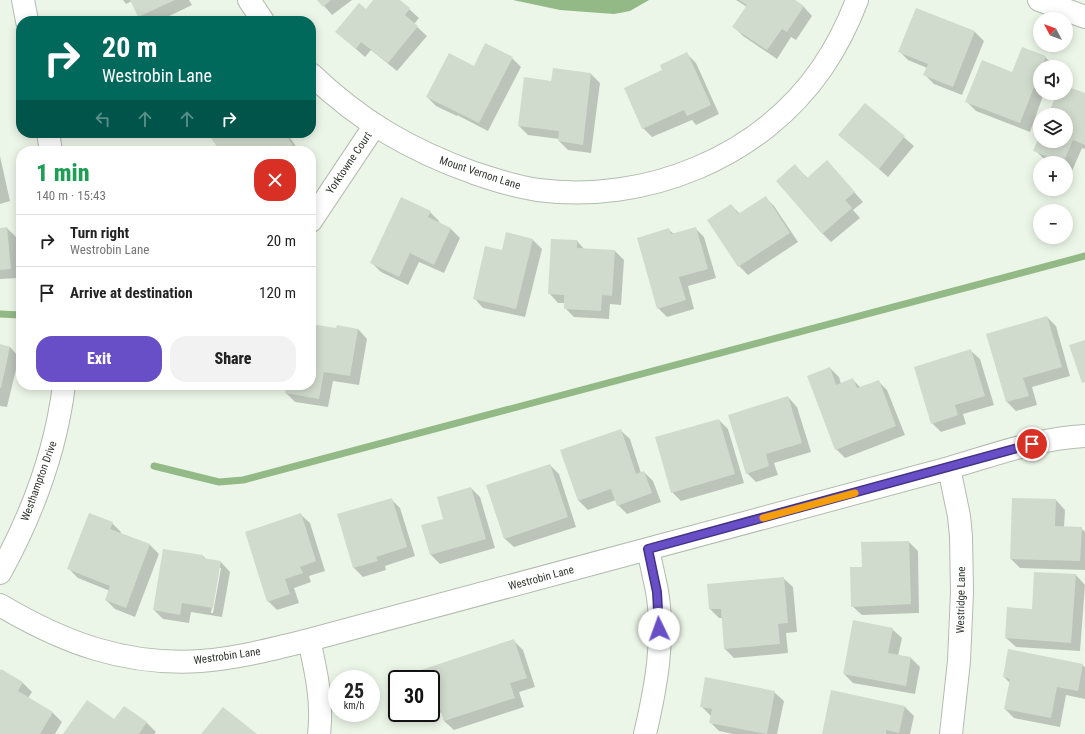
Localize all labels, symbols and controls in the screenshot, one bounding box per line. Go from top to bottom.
north arrow [1033,12,1073,52]
map controls [1033,12,1073,244]
text: 20 m [102,31,158,64]
icon: right [36,32,88,84]
button: sound [1033,60,1073,100]
text: Westrobin Lane [102,65,212,86]
icon: left [92,108,114,130]
icon: ahead [134,108,156,130]
icon: ahead [176,108,198,130]
icon: right [218,108,240,130]
button: layers [1033,108,1073,148]
street label: Yorktowne Court [323,130,375,196]
street label: Mount Vernon Lane [438,154,522,192]
button: + [1033,156,1073,196]
text: 1 min [36,159,90,187]
button: close [254,159,296,201]
text: 140 m · 15:43 [36,188,106,203]
button: − [1033,204,1073,244]
text: Turn right [70,224,129,242]
icon: right [36,230,58,252]
text: 20 m [266,232,296,250]
text: Westrobin Lane [70,242,149,257]
icon: arrive [36,282,58,304]
text: Arrive at destination [70,284,193,302]
text: 120 m [259,284,296,302]
button: Exit [36,336,162,382]
button: Share [170,336,296,382]
pin [1015,427,1049,461]
icon: arrive [1021,433,1043,455]
street label: Westhampton Drive [18,439,60,523]
street label: Westrobin Lane [507,563,575,593]
street label: Westridge Lane [954,566,968,634]
position arrow [638,608,680,650]
street label: Westrobin Lane [193,645,261,667]
speed limit sign: 30 [388,670,440,722]
text: 25 [344,679,364,703]
text: km/h [344,700,364,711]

